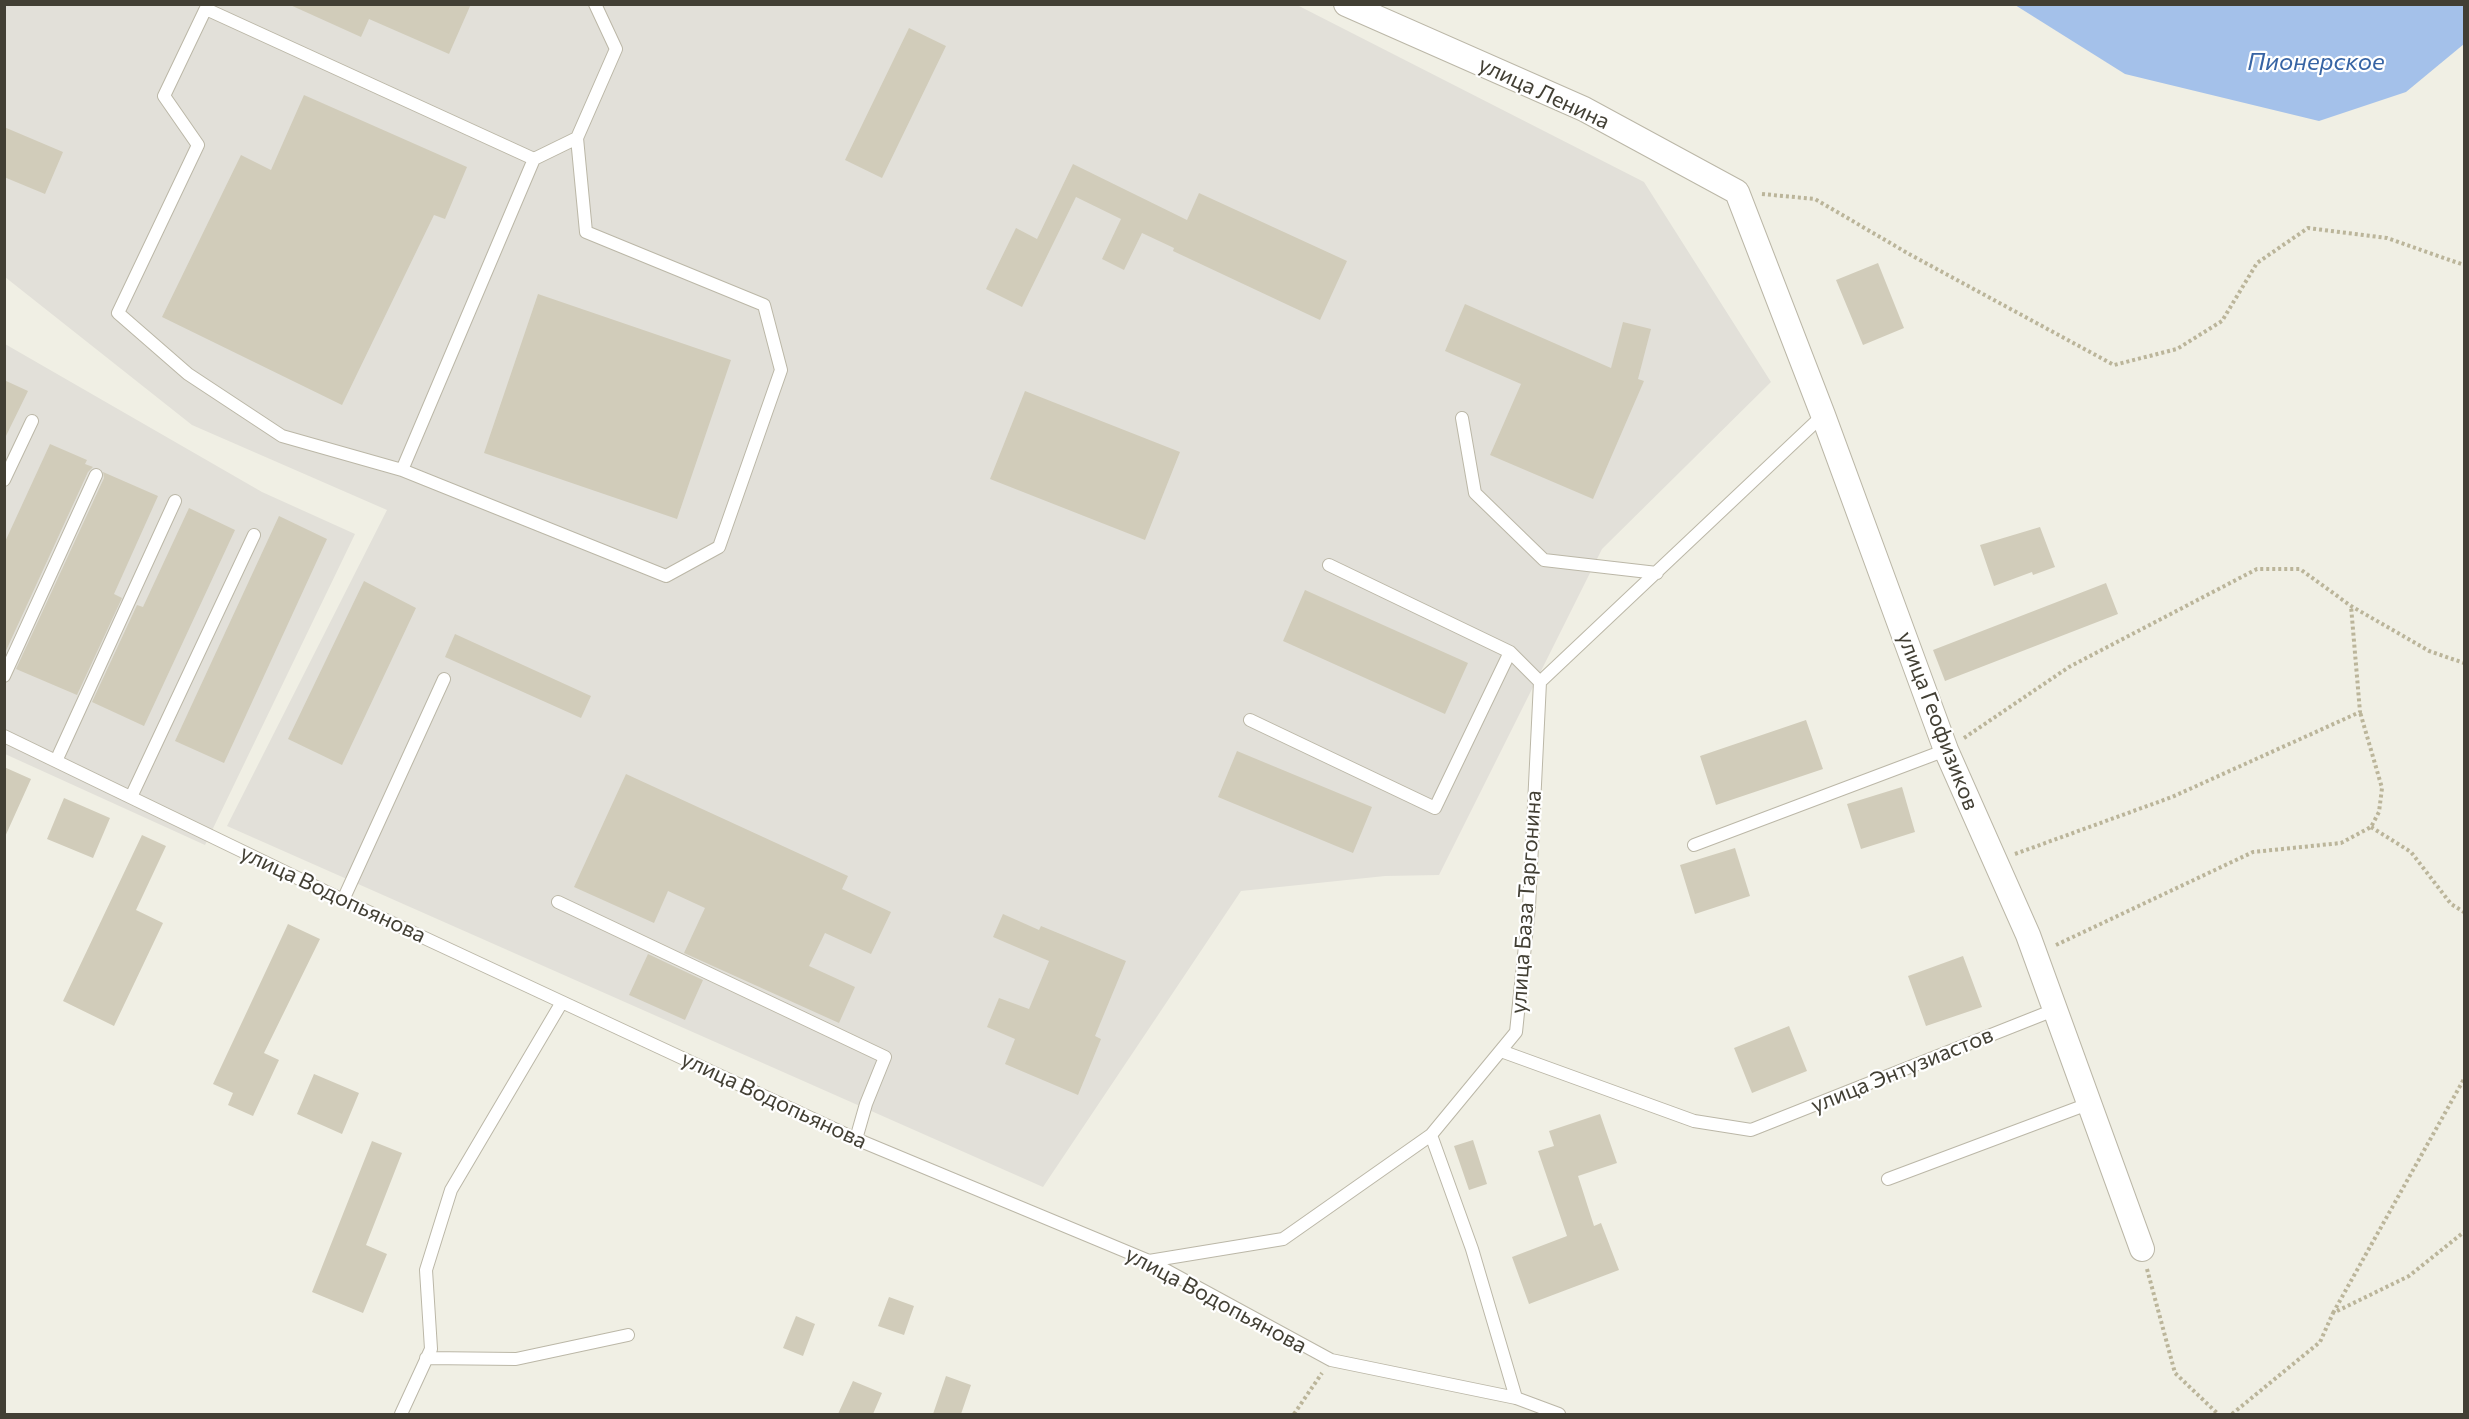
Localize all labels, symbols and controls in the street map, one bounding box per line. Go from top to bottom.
water label: Пионерское [2247,48,2385,76]
street label: улица Ленина [1474,51,1614,135]
street label: улица Геофизиков [1892,628,1984,814]
street label: улица База Таргонина [1505,789,1547,1015]
street label: улица Водопьянова [236,839,430,949]
street label: улица Энтузиастов [1807,1021,1997,1119]
street label: улица Водопьянова [677,1045,871,1155]
street label: улица Водопьянова [1121,1241,1311,1359]

